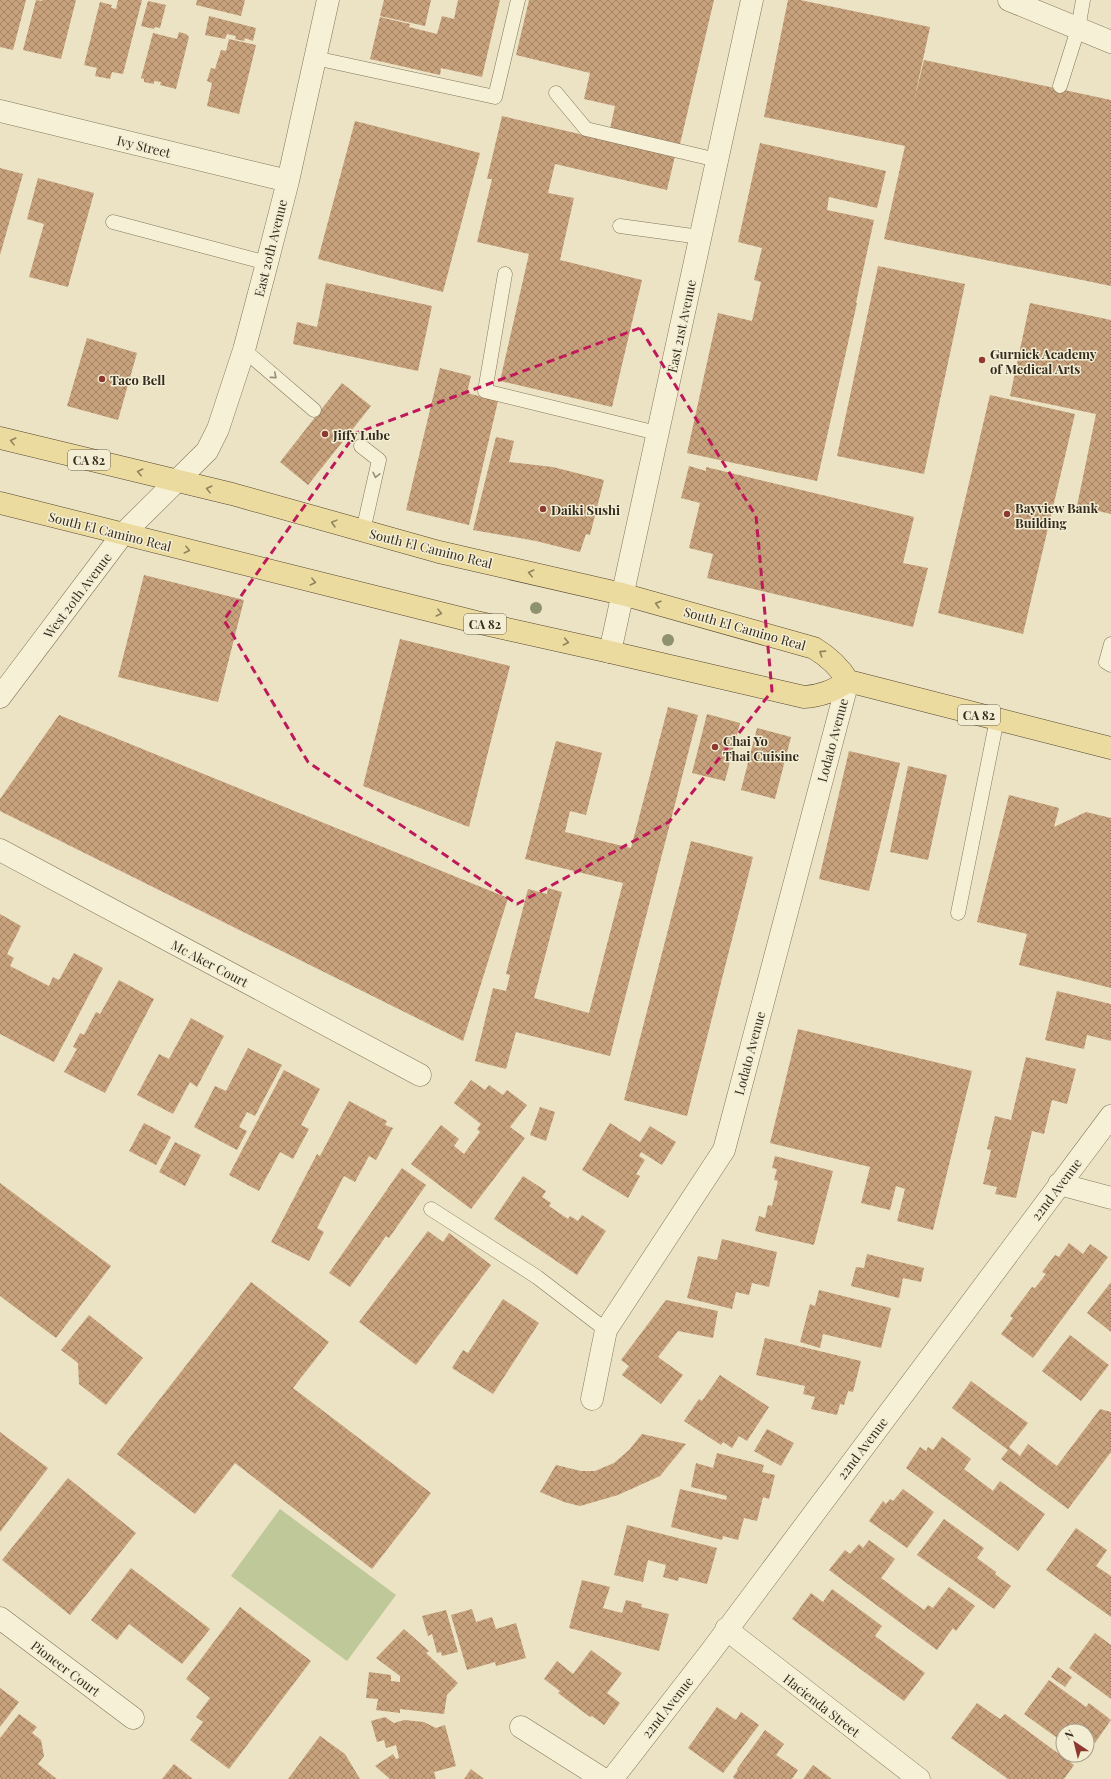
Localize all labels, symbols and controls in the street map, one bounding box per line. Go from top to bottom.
street label: Ivy Street [115,131,173,161]
street label: East 20th Avenue [250,197,290,298]
street label: East 21st Avenue [663,277,699,374]
place label: Gurnick Academy of Medical Arts [990,345,1097,377]
marker: Gurnick Academy of Medical Arts [977,355,987,365]
place label: Taco Bell [110,371,165,388]
one-way arrow [269,371,276,378]
marker: Taco Bell [97,374,107,384]
place label: Jiffy Lube [332,426,390,443]
marker: Jiffy Lube [320,429,330,439]
one-way arrow [10,438,16,446]
road number: CA 82 [68,450,110,470]
one-way arrow [136,469,143,477]
one-way arrow [373,472,381,478]
one-way arrow [205,485,212,493]
place label: Bayview Bank Building [1015,499,1099,531]
place label: Daiki Sushi [551,501,620,518]
marker: Daiki Sushi [538,504,548,514]
street label: South El Camino Real [47,507,174,555]
marker: Bayview Bank Building [1002,509,1012,519]
one-way arrow [331,519,338,528]
street label: South El Camino Real [368,524,495,572]
one-way arrow [183,545,190,554]
street label: West 20th Avenue [39,548,115,642]
one-way arrow [528,570,535,578]
one-way arrow [310,577,317,585]
one-way arrow [654,600,661,609]
street label: South El Camino Real [682,602,808,654]
one-way arrow [436,609,443,617]
road number: CA 82 [464,614,506,634]
one-way arrow [563,637,569,645]
one-way arrow [819,650,826,658]
street label: Lodato Avenue [813,696,851,784]
road number: CA 82 [958,705,1000,725]
place label: Chai Yo Thai Cuisine [723,732,800,764]
marker: Chai Yo Thai Cuisine [710,742,720,752]
street label: Mc Aker Court [169,936,252,991]
street label: Lodato Avenue [730,1009,768,1097]
street label: 22nd Avenue [1027,1154,1085,1223]
street label: 22nd Avenue [833,1413,891,1482]
street label: Pioneer Court [28,1636,104,1700]
street label: Hacienda Street [780,1670,864,1740]
street label: 22nd Avenue [638,1672,697,1741]
north arrow [1055,1723,1095,1763]
text: N [1061,1726,1077,1743]

